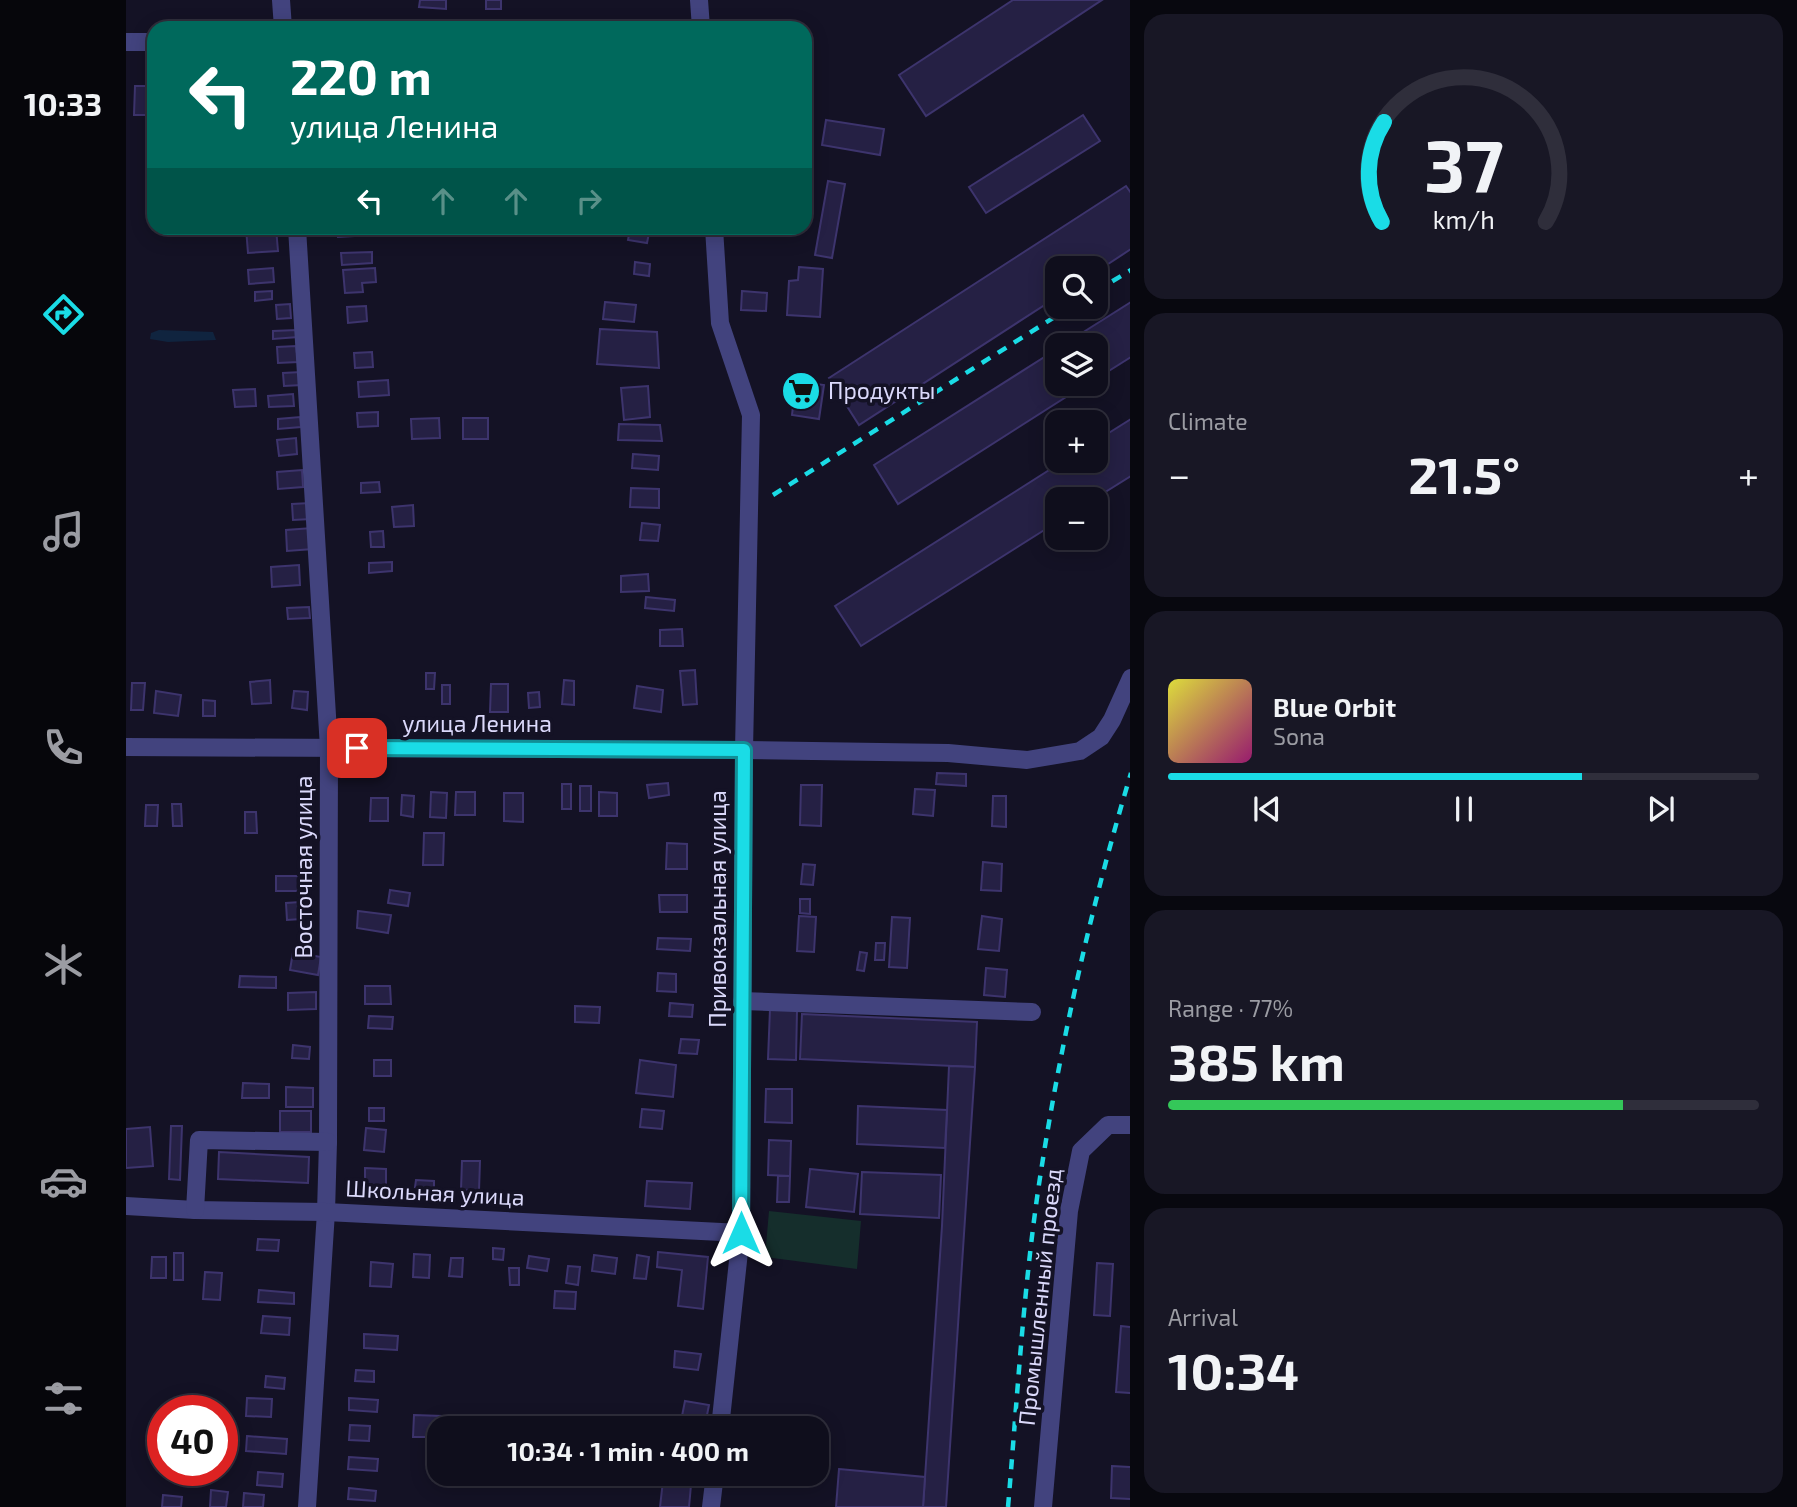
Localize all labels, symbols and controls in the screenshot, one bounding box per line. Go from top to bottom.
text: 220 m [290,46,432,105]
icon: left [175,49,266,140]
text: 10:33 [24,84,102,122]
text: улица Ленина [290,106,498,144]
text: 37 [1424,120,1503,208]
icon: left [351,182,389,220]
icon: ahead [424,182,462,220]
icon: ahead [497,182,535,220]
icon: right [570,182,608,220]
text: km/h [1432,204,1495,234]
map controls [1045,256,1108,550]
button: search [1045,256,1108,319]
icon: directions [39,290,88,339]
button: layers [1045,333,1108,396]
supermarket icon: Продукты [780,370,822,412]
place label: Продукты [828,376,935,405]
text: Climate [1168,407,1248,435]
button: + [1045,410,1108,473]
text: 21.5° [1408,442,1520,504]
text: − [1168,451,1190,497]
text: + [1738,451,1759,497]
button: − [1045,487,1108,550]
icon: music [39,507,88,556]
text: Blue Orbit [1273,691,1396,722]
street label: улица Ленина [402,709,552,738]
pin [327,718,387,778]
text: Sona [1273,722,1325,750]
icon: phone [39,723,88,772]
icon: arrive [338,729,376,767]
street label: Восточная улица [289,775,318,959]
street label: Привокзальная улица [703,790,732,1028]
icon: previous [1248,790,1286,828]
icon: pause [1445,790,1483,828]
icon: next [1642,790,1680,828]
icon: climate [39,940,88,989]
text: Range · 77% [1168,994,1293,1022]
text: 385 km [1168,1029,1345,1091]
icon: car [39,1157,88,1206]
street label: Промышленный проезд [1012,1167,1066,1427]
street label: Школьная улица [345,1173,525,1212]
position arrow [704,1196,778,1270]
text: Arrival [1168,1303,1238,1331]
text: 10:34 [1168,1338,1299,1400]
icon: filters [39,1374,88,1423]
speed limit sign: 40 [147,1395,238,1486]
text: 10:34 · 1 min · 400 m [507,1435,749,1466]

